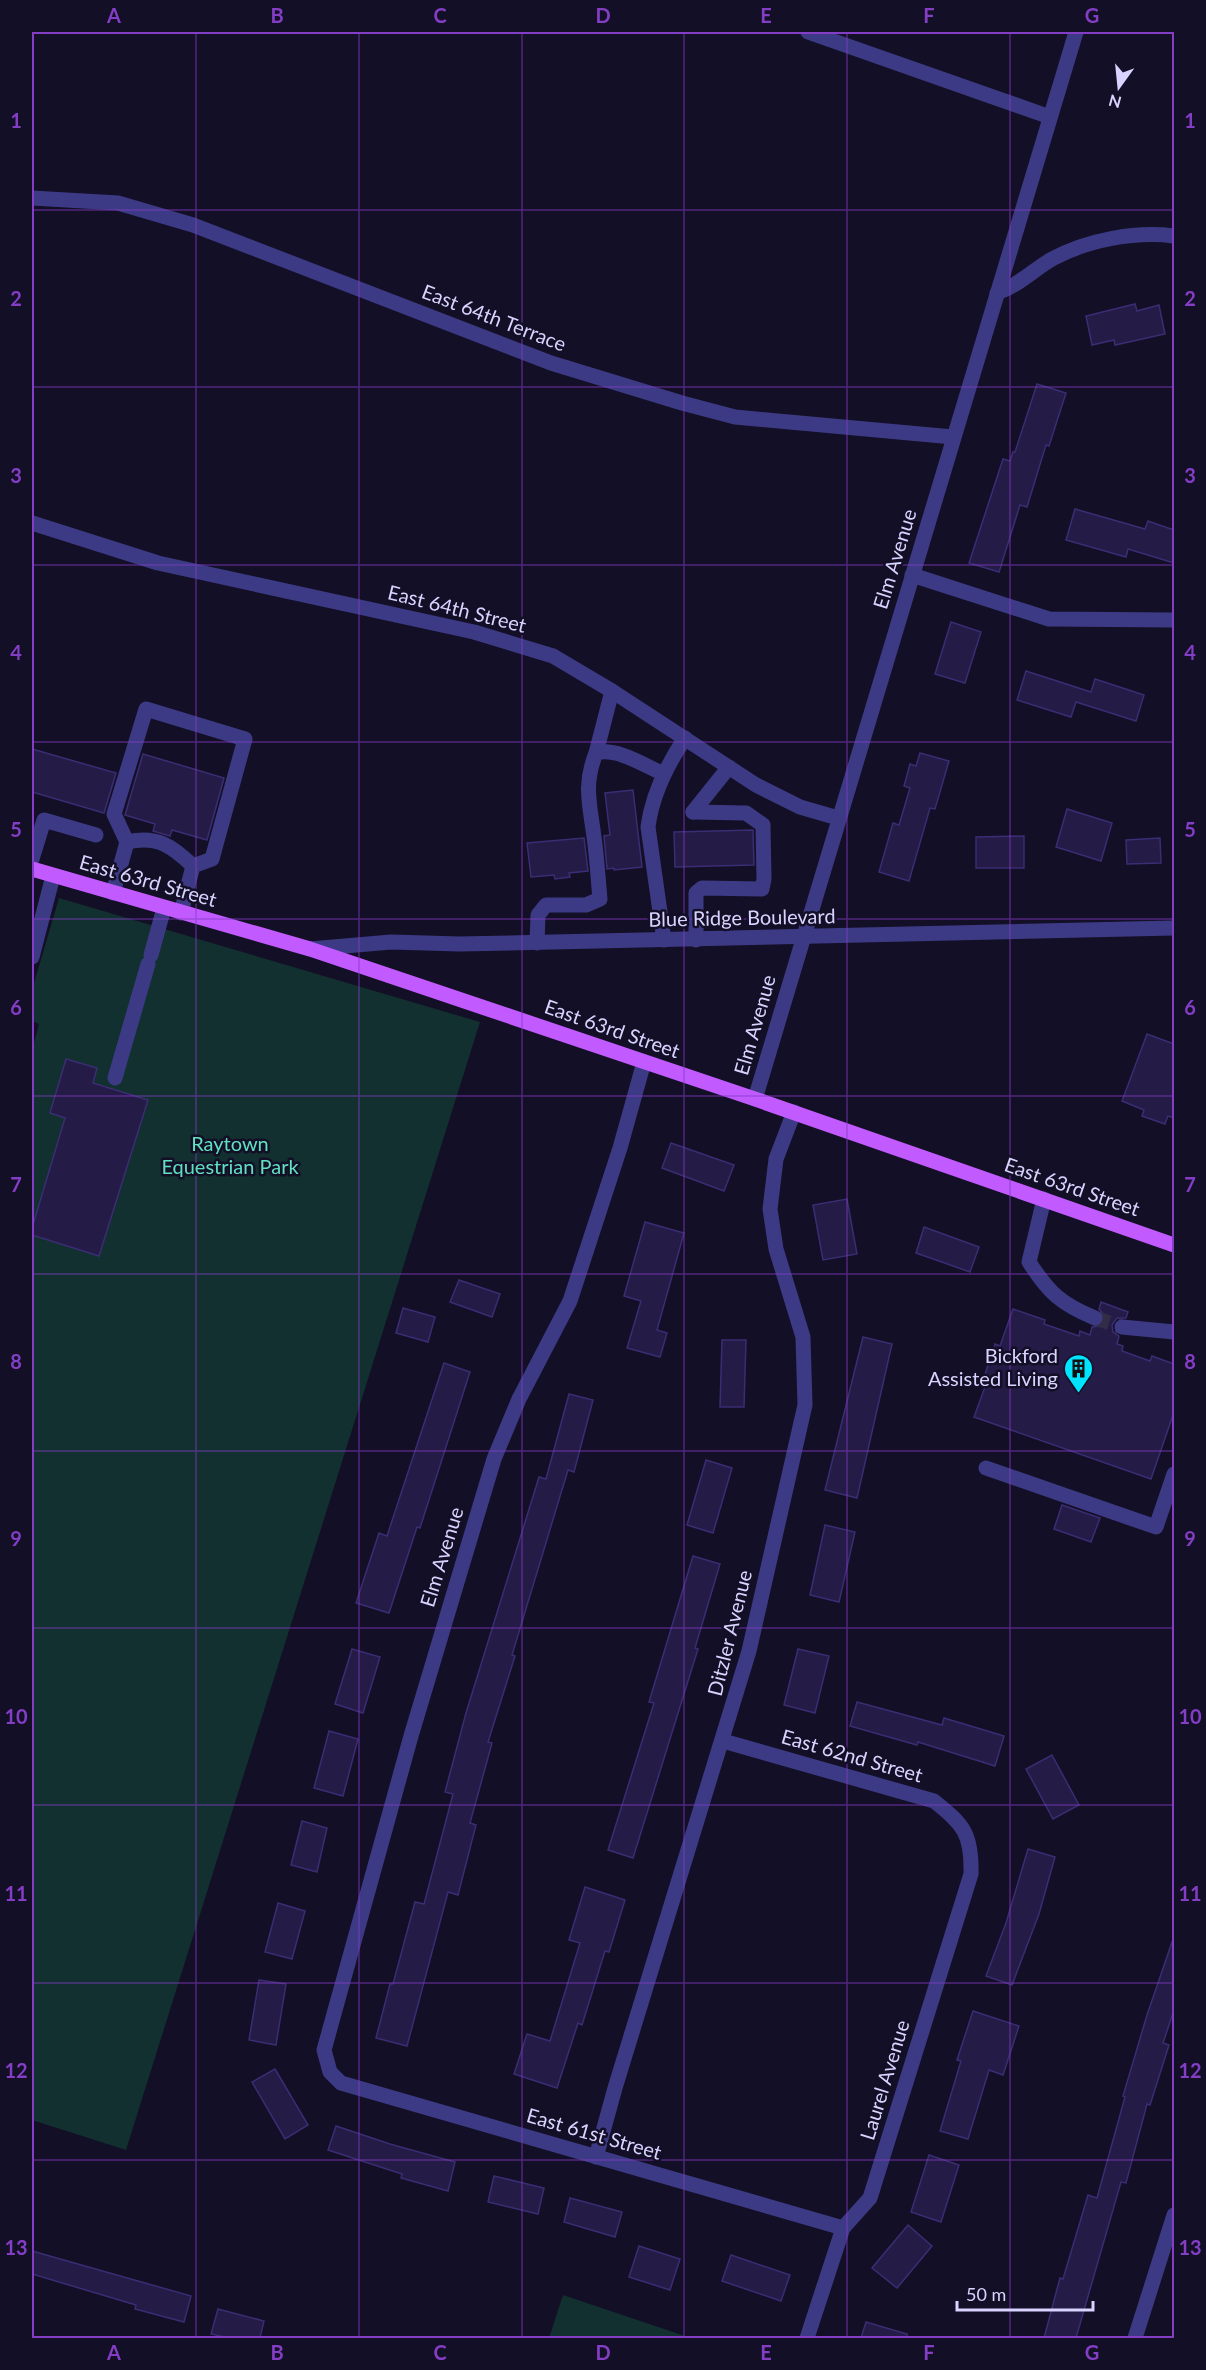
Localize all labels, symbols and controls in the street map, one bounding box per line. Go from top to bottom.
text: A [106,3,121,27]
text: B [270,3,284,27]
text: C [433,3,447,27]
text: D [595,3,611,27]
text: E [760,3,772,27]
text: F [923,3,935,27]
text: G [1085,3,1099,27]
north arrow [1089,57,1149,117]
text: N [1107,91,1123,113]
text: 1 [10,108,22,132]
text: 1 [1184,108,1196,132]
street label: East 64th Terrace [419,279,570,356]
text: 2 [10,286,22,310]
text: 2 [1184,286,1196,310]
text: 3 [10,463,22,487]
text: 3 [1184,463,1196,487]
street label: Elm Avenue [867,506,921,612]
street label: East 64th Street [386,579,529,637]
text: 4 [10,640,22,664]
text: 4 [1184,640,1196,664]
text: 5 [10,817,22,841]
text: 5 [1184,817,1196,841]
street label: East 63rd Street [77,849,220,911]
street label: Blue Ridge Boulevard [648,903,836,931]
street label: Elm Avenue [728,972,780,1078]
street label: East 63rd Street [542,994,683,1062]
text: 6 [10,995,22,1019]
text: 6 [1184,995,1196,1019]
park label: Raytown Equestrian Park [161,1131,299,1178]
street label: East 63rd Street [1002,1152,1143,1220]
text: 7 [10,1172,22,1196]
text: 7 [1184,1172,1196,1196]
place label: Bickford Assisted Living [928,1343,1058,1390]
text: 8 [10,1349,22,1373]
text: 8 [1184,1349,1196,1373]
building icon: Bickford Assisted Living [1063,1352,1095,1394]
street label: Elm Avenue [414,1504,468,1610]
text: 9 [10,1526,22,1550]
text: 9 [1184,1526,1196,1550]
street label: Ditzler Avenue [702,1567,756,1698]
text: 10 [4,1704,28,1728]
text: 10 [1178,1704,1202,1728]
street label: East 62nd Street [779,1723,926,1787]
text: 11 [4,1881,28,1905]
text: 11 [1178,1881,1202,1905]
street label: Laurel Avenue [854,2017,914,2143]
text: 12 [4,2058,28,2082]
text: 12 [1178,2058,1202,2082]
street label: East 61st Street [524,2102,664,2164]
text: 13 [4,2235,28,2259]
text: 13 [1178,2235,1202,2259]
scale bar [957,2274,1094,2312]
text: 50 m [966,2283,1006,2305]
text: A [106,2340,121,2364]
text: B [270,2340,284,2364]
text: C [433,2340,447,2364]
text: D [595,2340,611,2364]
text: E [760,2340,772,2364]
text: F [923,2340,935,2364]
text: G [1085,2340,1099,2364]

